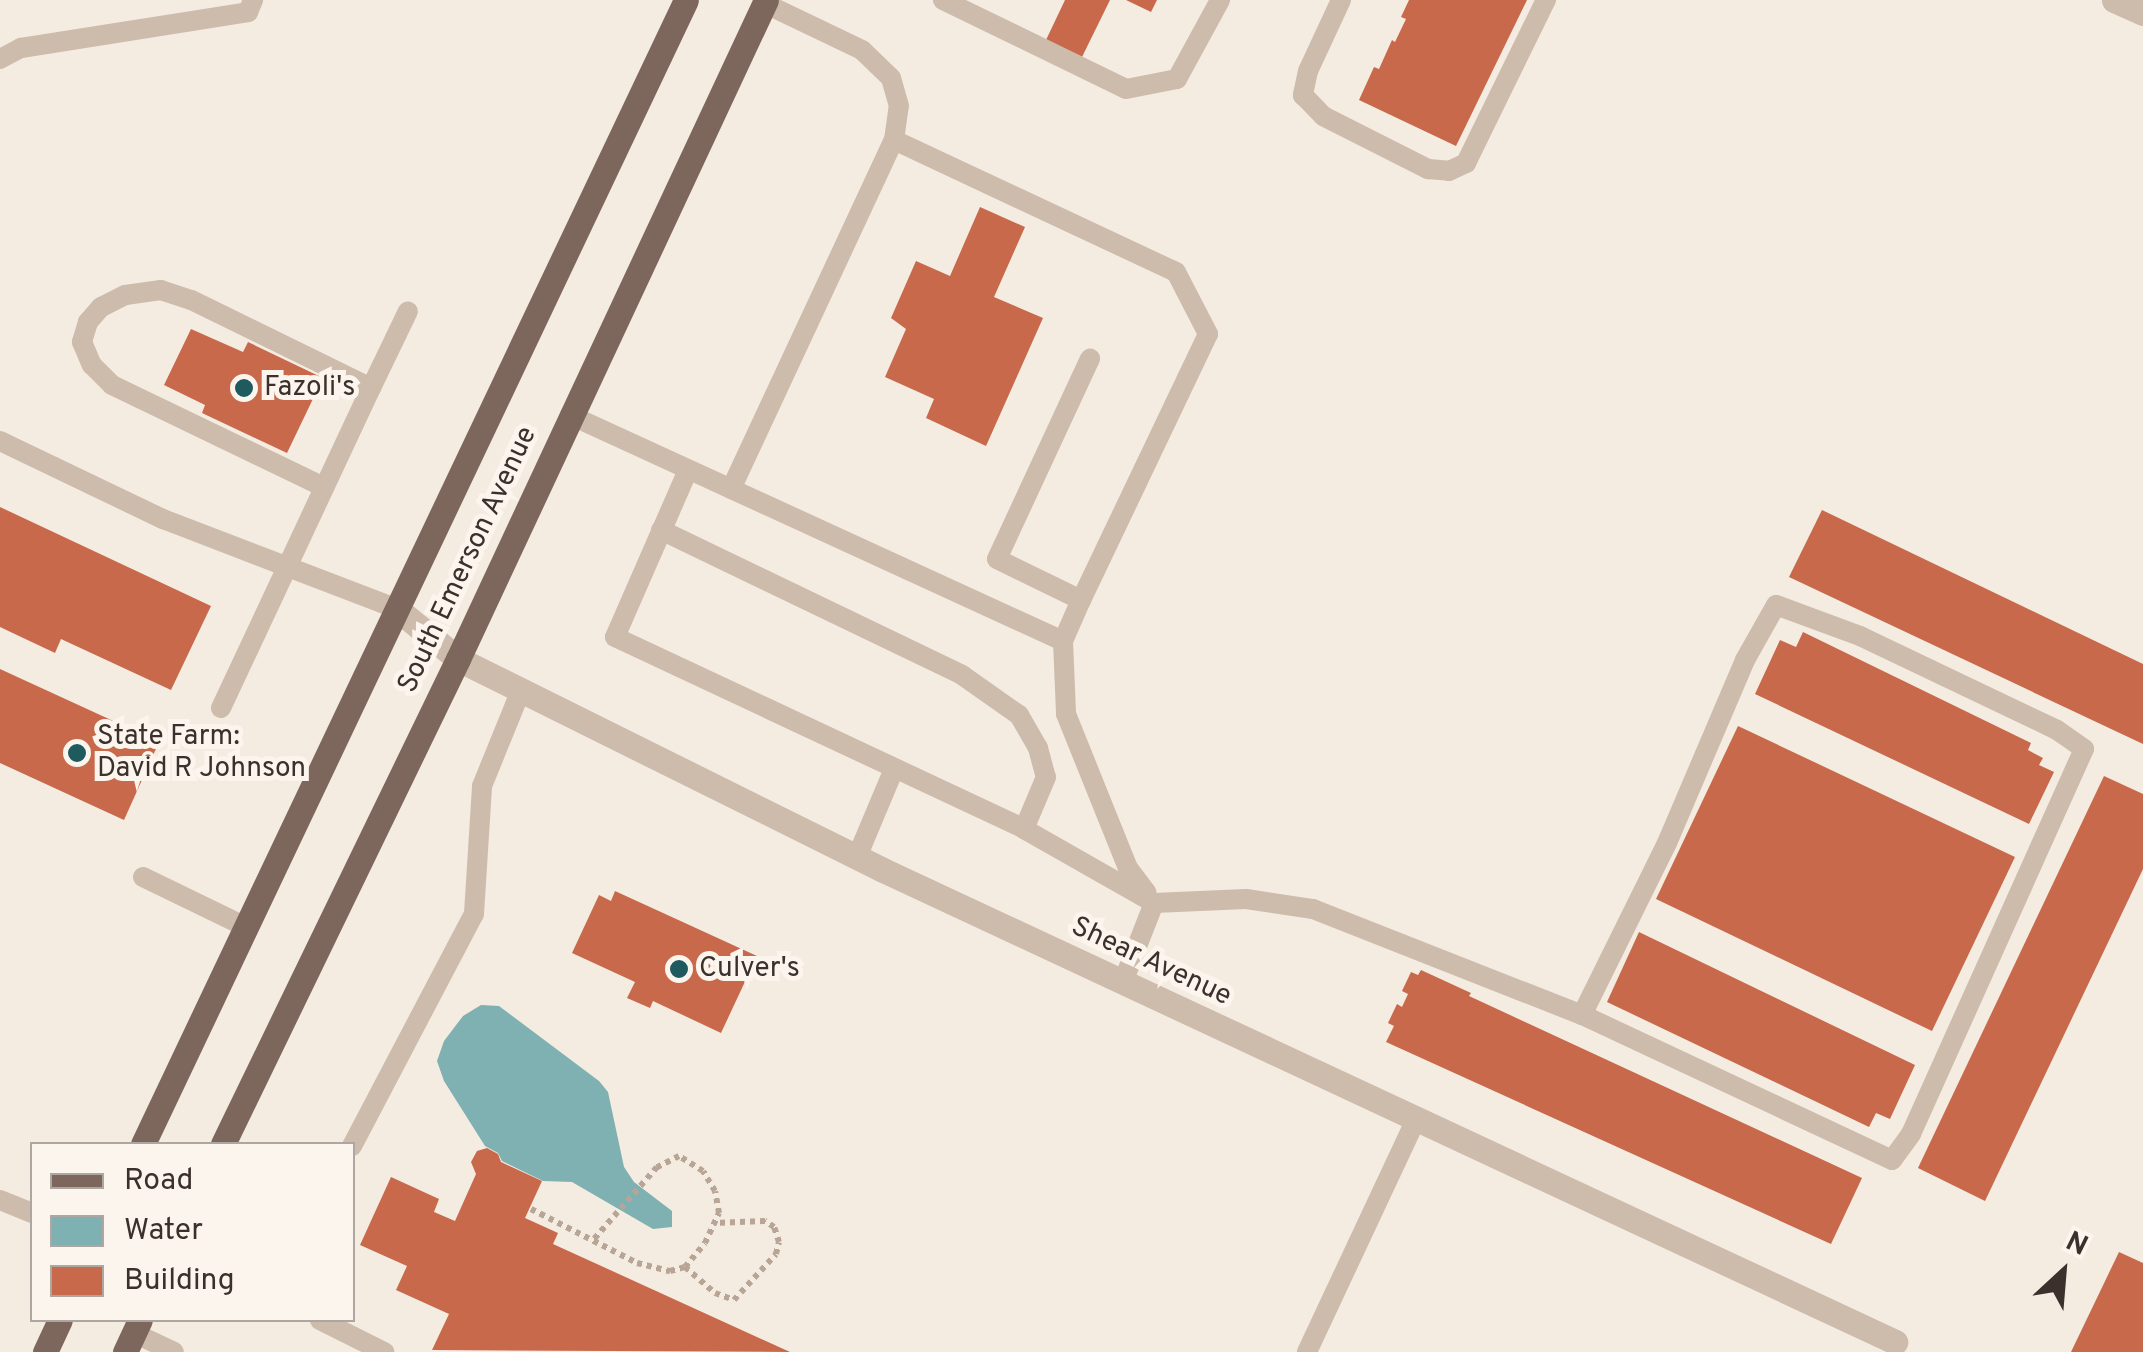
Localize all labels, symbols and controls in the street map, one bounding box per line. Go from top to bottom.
place label: Fazoli's [264,371,355,405]
marker: Fazoli's [233,377,255,399]
street label: South Emerson Avenue [391,421,545,699]
place label: State Farm: David R Johnson [97,720,306,786]
marker: State Farm: David R Johnson [66,742,88,764]
street label: Shear Avenue [1065,910,1237,1014]
place label: Culver's [699,952,800,986]
marker: Culver's [668,958,690,980]
legend [30,1142,355,1322]
text: Road [124,1163,193,1200]
text: Water [124,1213,203,1250]
north arrow [2013,1222,2113,1322]
text: N [2059,1224,2093,1266]
text: Building [124,1263,235,1300]

